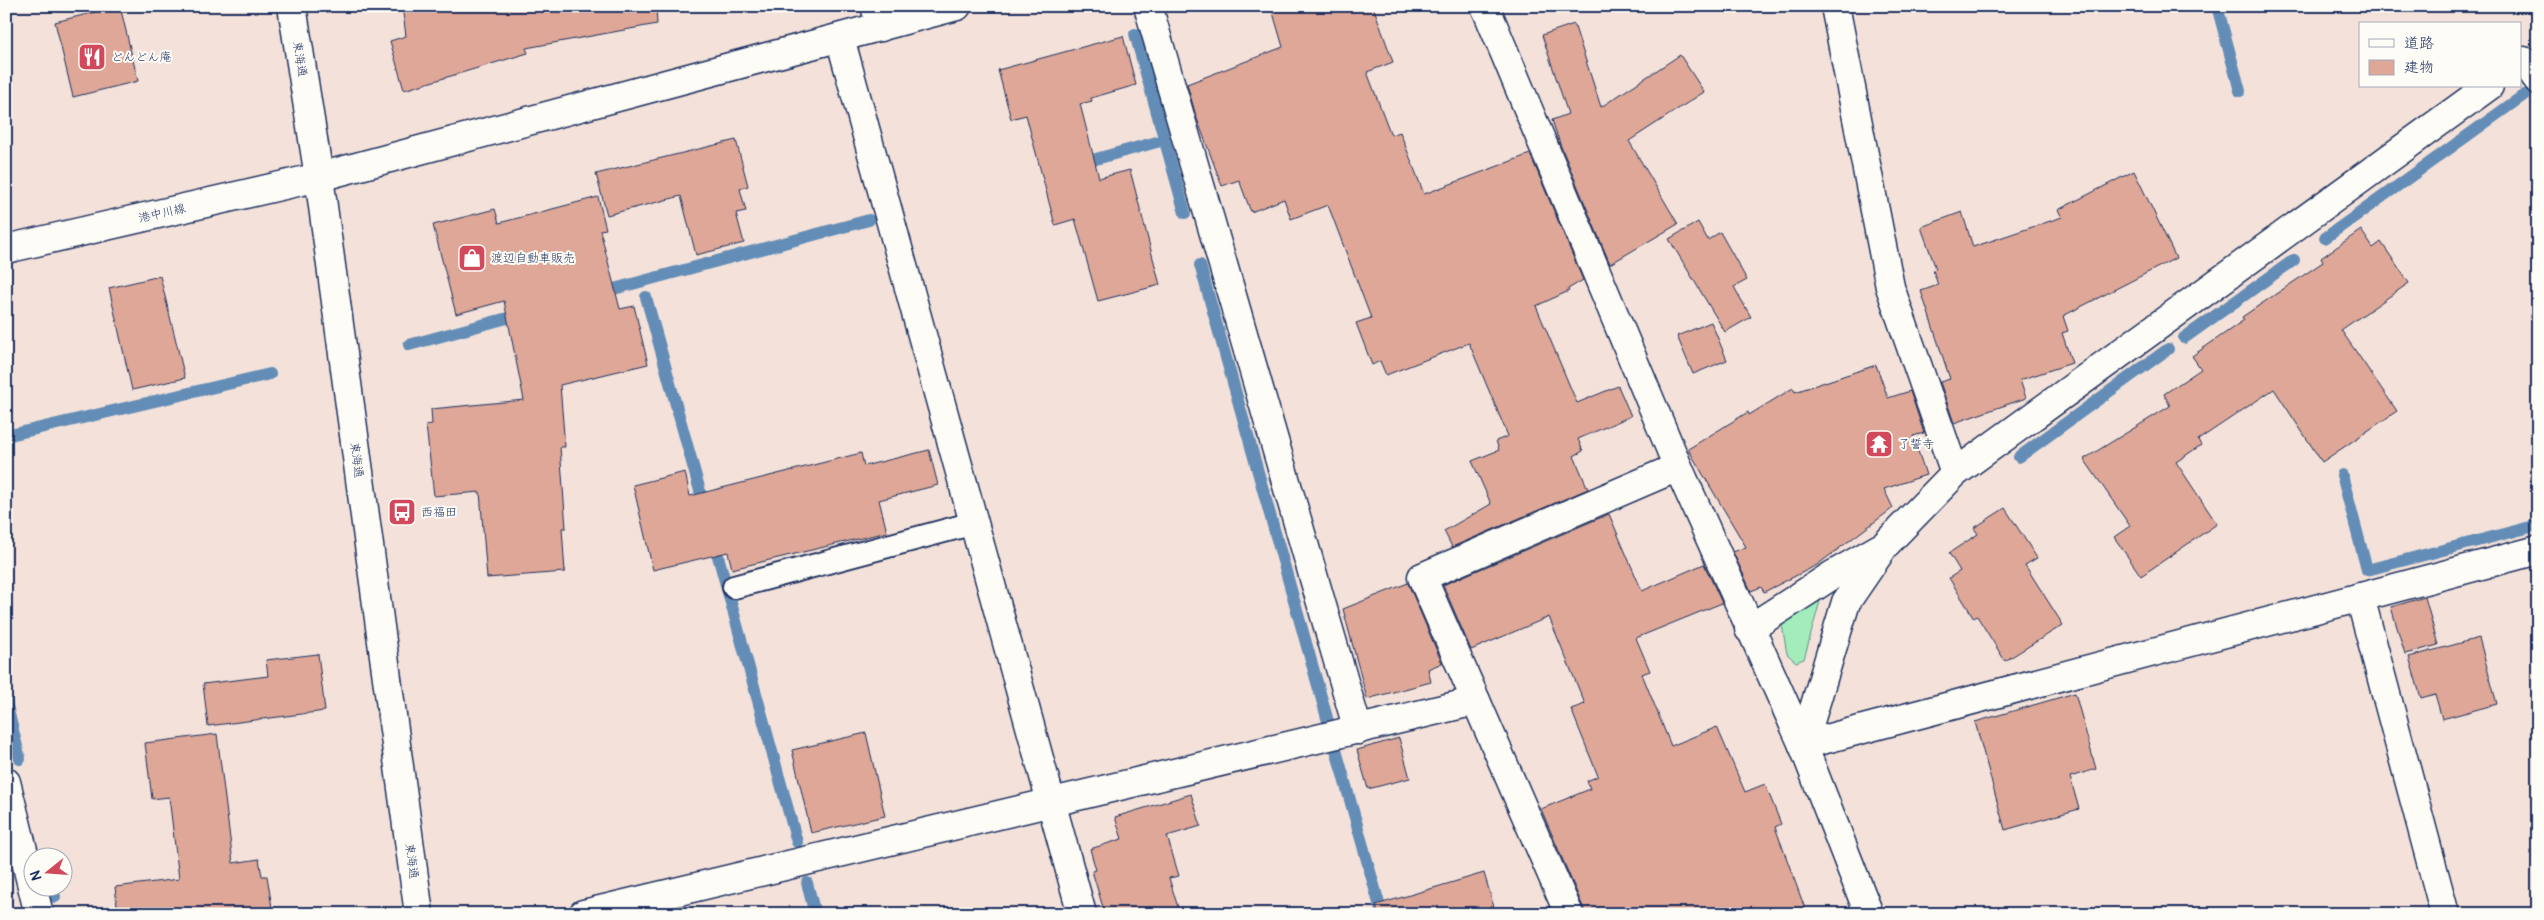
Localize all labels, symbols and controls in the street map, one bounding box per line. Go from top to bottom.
legend [2359,22,2522,88]
text: 道路 [2404,34,2434,53]
street label: 東海通 [289,40,310,78]
restaurant icon: どんどん庵 [77,42,107,72]
place label: どんどん庵 [111,50,171,65]
text: 建物 [2404,58,2434,77]
street label: 港中川線 [137,201,187,226]
shop icon: 渡辺自動車販売 [457,243,487,273]
place label: 渡辺自動車販売 [491,251,575,266]
temple icon: 了誓寺 [1864,429,1894,459]
place label: 了誓寺 [1898,437,1934,452]
street label: 東海通 [347,441,366,479]
bus stop icon: 西福田 [387,497,417,527]
place label: 西福田 [421,505,457,520]
street label: 東海通 [402,842,421,880]
north arrow [22,848,72,898]
text: N [27,869,46,883]

